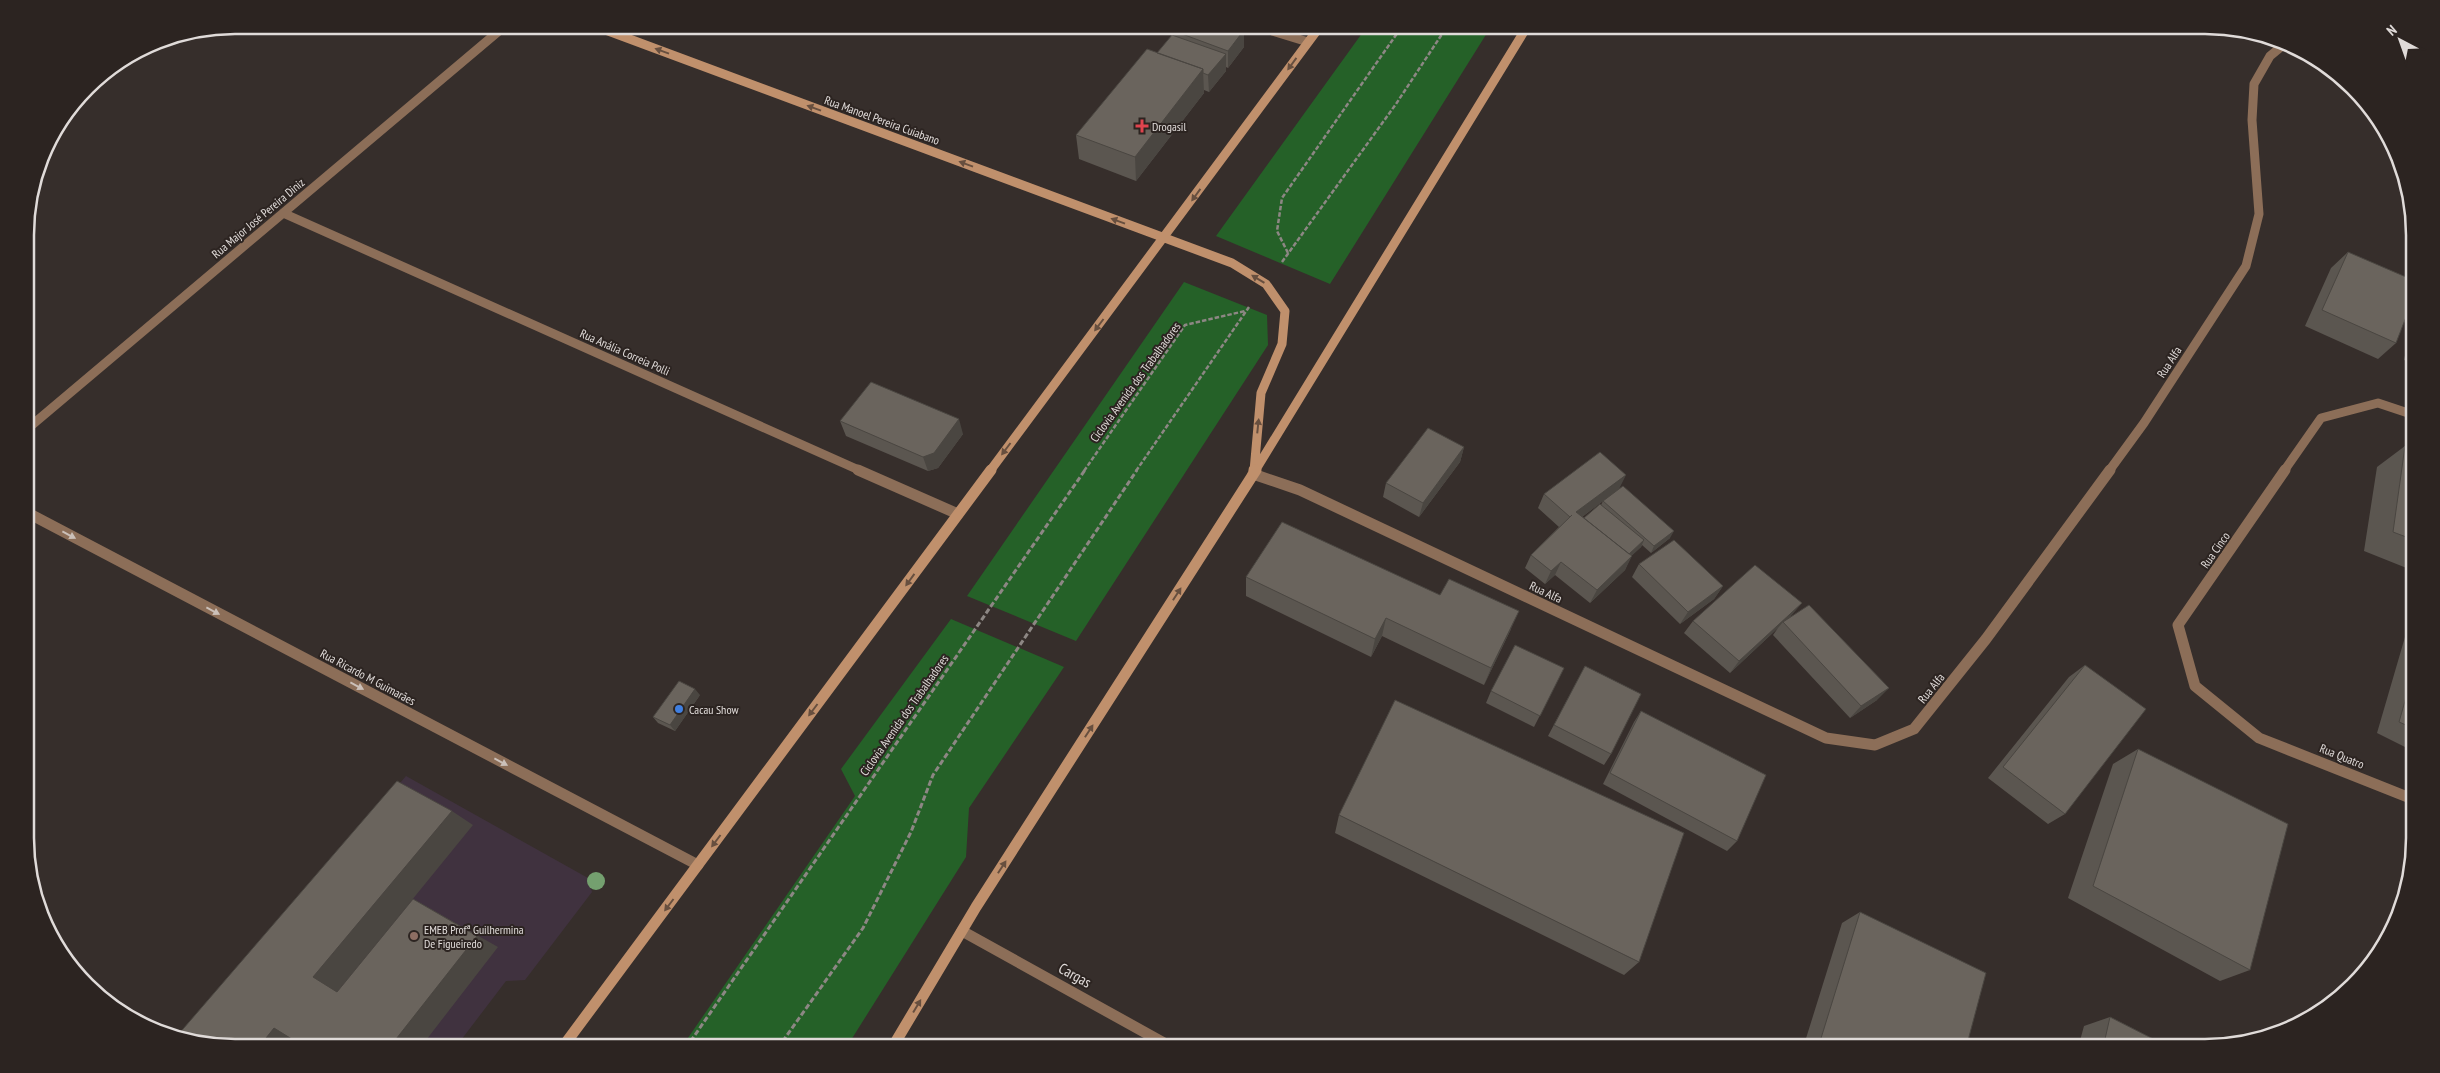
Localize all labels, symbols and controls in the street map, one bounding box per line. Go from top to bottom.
north arrow [2375,15,2425,65]
text: N [2383,21,2400,39]
one-way arrow [654,47,669,54]
one-way arrow [1287,57,1297,71]
street label: Rua Manoel Pereira Cuiabano [822,92,942,148]
one-way arrow [806,104,821,112]
place label: Drogasil [1152,119,1186,134]
marker: Drogasil [1136,120,1148,132]
one-way arrow [958,160,973,168]
street label: Rua Major José Pereira Diniz [209,175,307,261]
one-way arrow [1191,188,1201,202]
one-way arrow [1111,217,1126,224]
one-way arrow [1251,274,1264,283]
one-way arrow [1094,318,1104,332]
street label: Ciclovia Avenida dos Trabalhadores [1086,319,1184,445]
street label: Rua Anália Correia Polli [578,325,672,379]
street label: Rua Alfa [2153,343,2185,380]
one-way arrow [1254,417,1262,433]
one-way arrow [1001,442,1012,455]
street label: Rua Cinco [2197,529,2233,571]
one-way arrow [62,531,76,539]
one-way arrow [904,573,915,586]
street label: Rua Alfa [1527,578,1565,606]
one-way arrow [1172,587,1182,600]
one-way arrow [206,607,220,615]
street label: Rua Ricardo M Guimarães [318,646,418,708]
street label: Ciclovia Avenida dos Trabalhadores [856,652,952,778]
street label: Rua Alfa [1914,670,1948,706]
one-way arrow [350,682,364,690]
place label: Cacau Show [689,702,739,717]
marker: Cacau Show [673,703,685,715]
one-way arrow [808,703,818,717]
one-way arrow [1085,724,1094,737]
street label: Rua Quatro [2318,740,2366,772]
one-way arrow [494,758,508,766]
one-way arrow [711,834,721,848]
one-way arrow [997,861,1006,874]
one-way arrow [664,898,674,911]
place label: EMEB Profª Guilhermina De Figueiredo [424,922,524,951]
marker: EMEB Profª Guilhermina De Figueiredo [408,930,420,942]
street label: Cargas [1055,958,1095,992]
one-way arrow [912,1000,921,1013]

